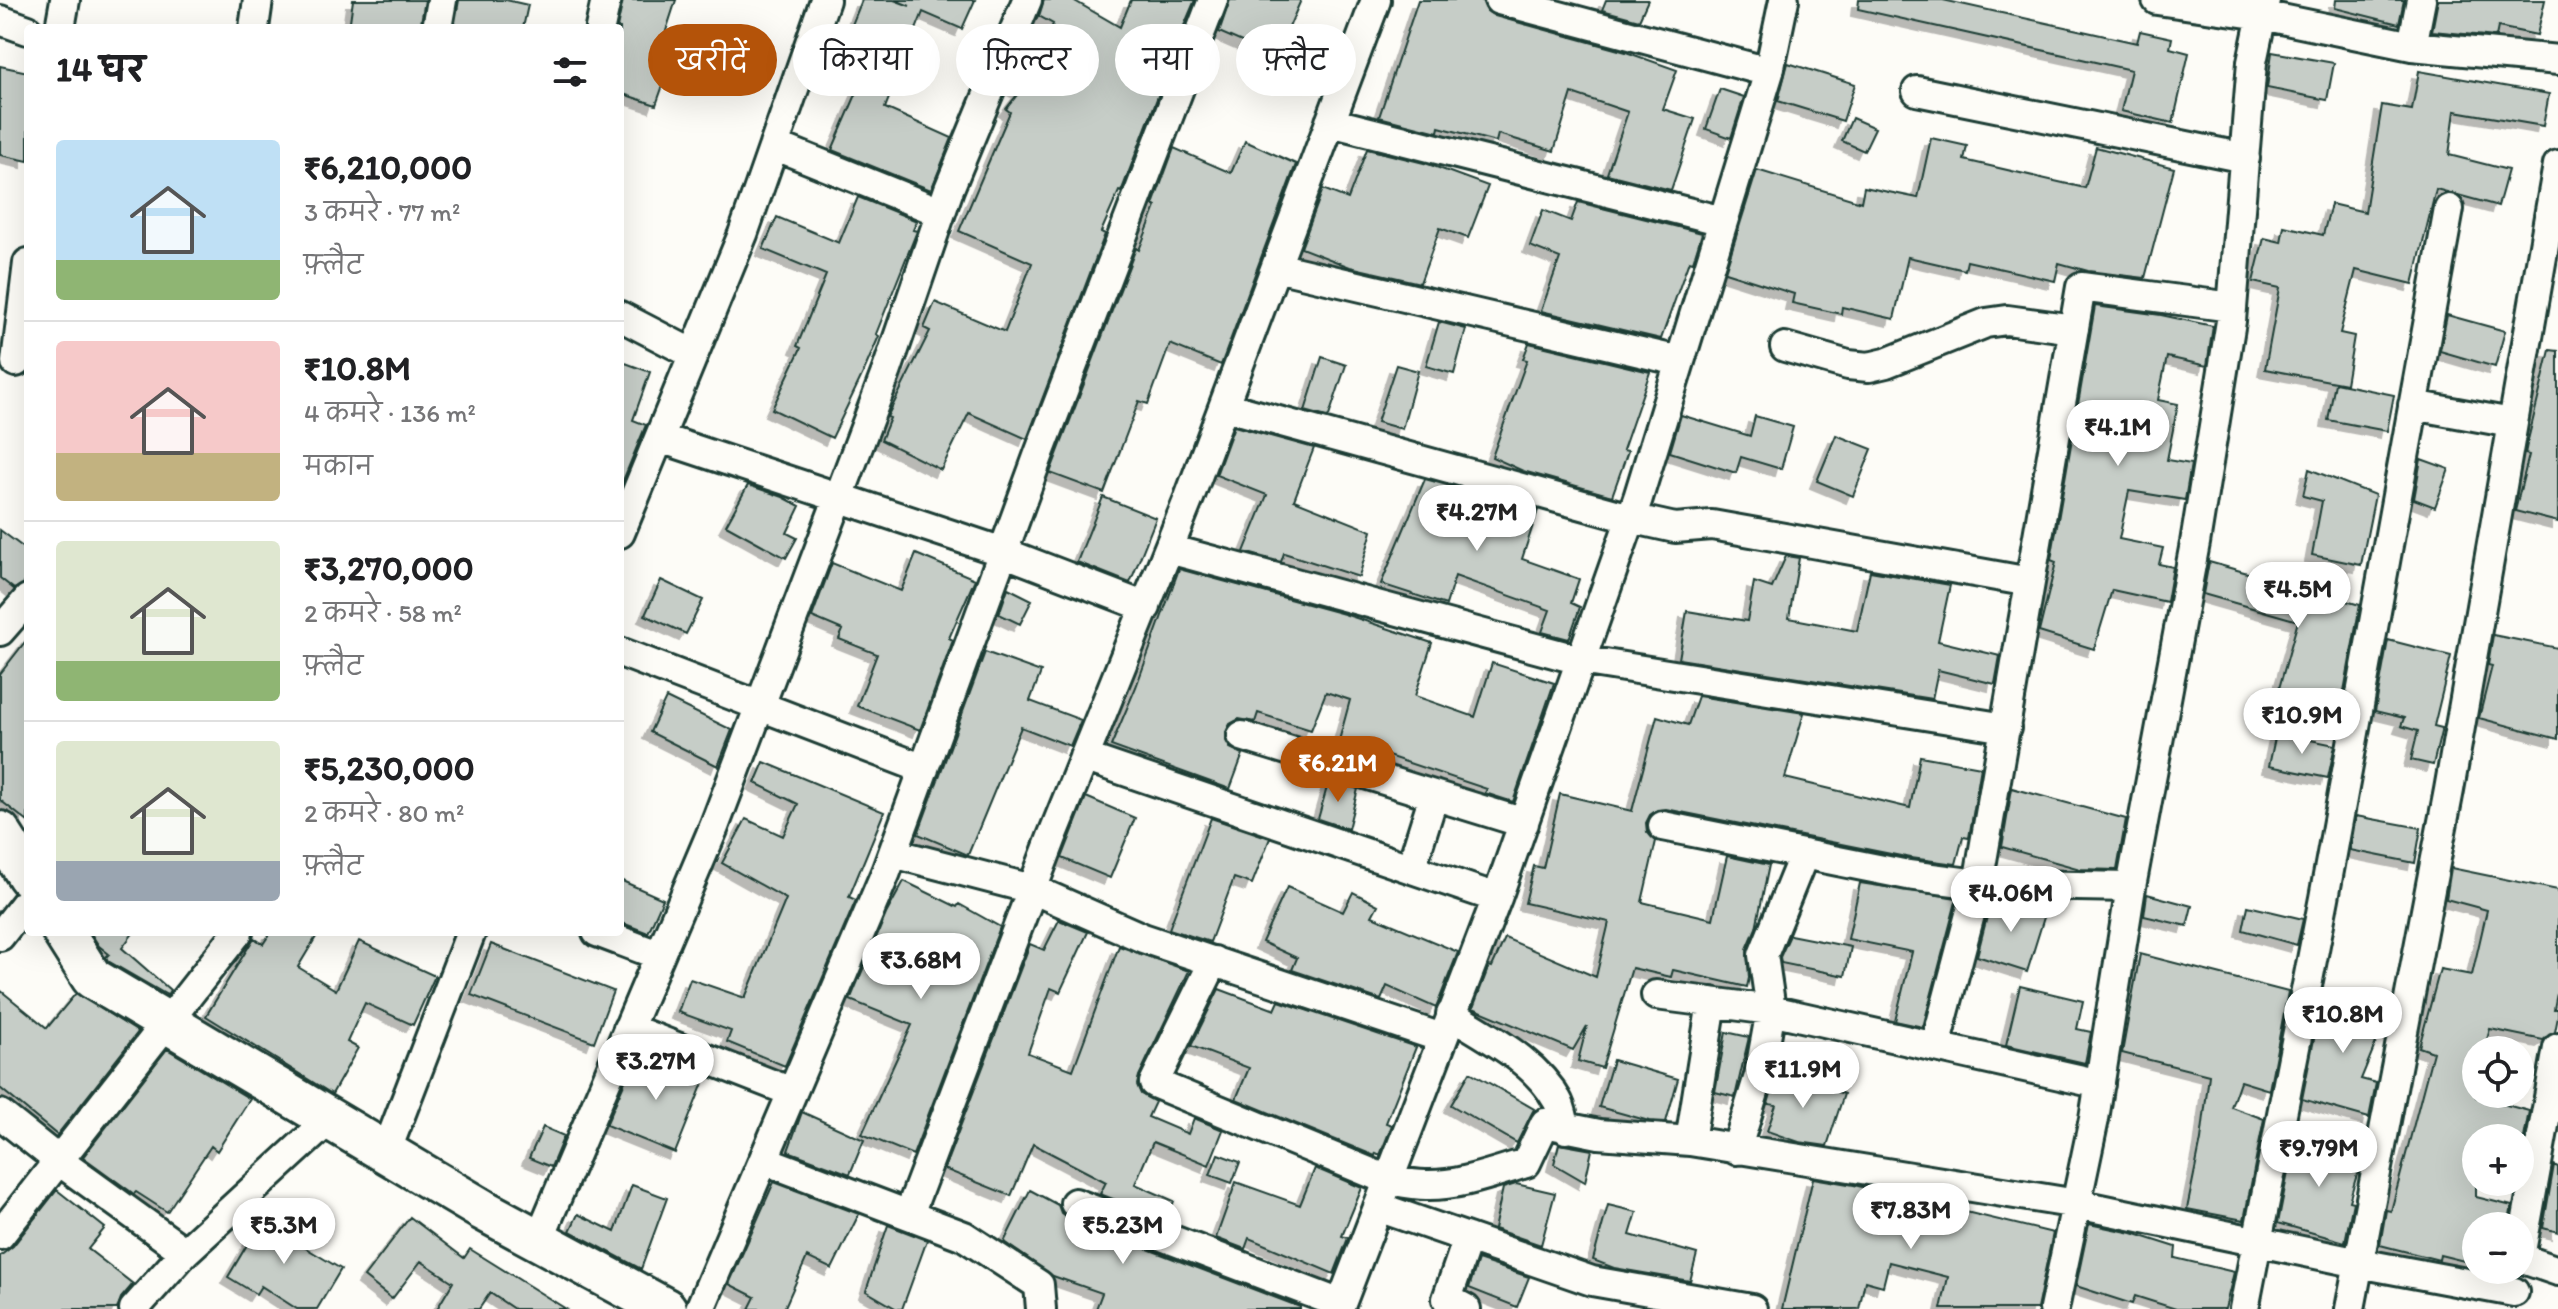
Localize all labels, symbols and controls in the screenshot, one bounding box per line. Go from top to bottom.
chip: खरीदें [648,24,777,96]
chip: किराया [793,24,940,96]
chip: फ़िल्टर [956,24,1099,96]
chip: नया [1115,24,1220,96]
chip: फ़्लैट [1236,24,1356,96]
text: 14 घर [56,49,145,90]
icon: filters [548,50,592,94]
text: ₹6,210,000 [304,147,472,188]
icon: home [120,172,216,268]
text: 3 कमरे · 77 m² [304,196,460,228]
text: फ़्लैट [304,249,363,281]
text: ₹10.8M [304,348,411,389]
icon: home [120,373,216,469]
text: 4 कमरे · 136 m² [304,397,476,429]
pin: ₹4.1M [2062,400,2174,468]
text: ₹4.1M [2084,410,2152,442]
text: मकान [304,450,373,482]
pin: ₹4.27M [1412,485,1542,553]
text: ₹4.27M [1436,495,1518,527]
text: ₹3,270,000 [304,548,474,589]
pin: ₹4.5M [2242,562,2354,630]
text: ₹4.5M [2264,572,2332,604]
icon: home [120,573,216,669]
text: 2 कमरे · 58 m² [304,597,462,629]
text: फ़्लैट [304,650,363,682]
pin: ₹10.9M [2237,688,2367,756]
text: ₹10.9M [2261,698,2343,730]
pin: ₹6.21M [1273,736,1403,804]
text: ₹6.21M [1298,746,1378,778]
text: ₹5,230,000 [304,748,475,789]
icon: home [120,773,216,869]
text: 2 कमरे · 80 m² [304,797,464,829]
text: फ़्लैट [304,850,363,882]
pin: ₹4.06M [1946,866,2076,934]
text: ₹4.06M [1969,876,2053,908]
pin: ₹3.68M [856,933,986,1001]
text: ₹3.68M [880,943,962,975]
pin: ₹10.8M [2278,987,2408,1055]
text: ₹10.8M [2302,997,2384,1029]
pin: ₹3.27M [591,1034,721,1102]
map controls [2462,1036,2534,1284]
button: locate [2462,1036,2534,1108]
pin: ₹11.9M [1738,1042,1868,1110]
text: ₹3.27M [616,1044,696,1076]
text: ₹11.9M [1764,1052,1842,1084]
pin: ₹9.79M [2254,1121,2384,1189]
button: + [2462,1124,2534,1196]
text: ₹9.79M [2279,1131,2359,1163]
pin: ₹7.83M [1846,1183,1976,1251]
text: ₹7.83M [1871,1193,1951,1225]
pin: ₹5.3M [228,1198,340,1266]
pin: ₹5.23M [1058,1198,1188,1266]
text: ₹5.3M [250,1208,318,1240]
text: ₹5.23M [1082,1208,1164,1240]
button: − [2462,1212,2534,1284]

